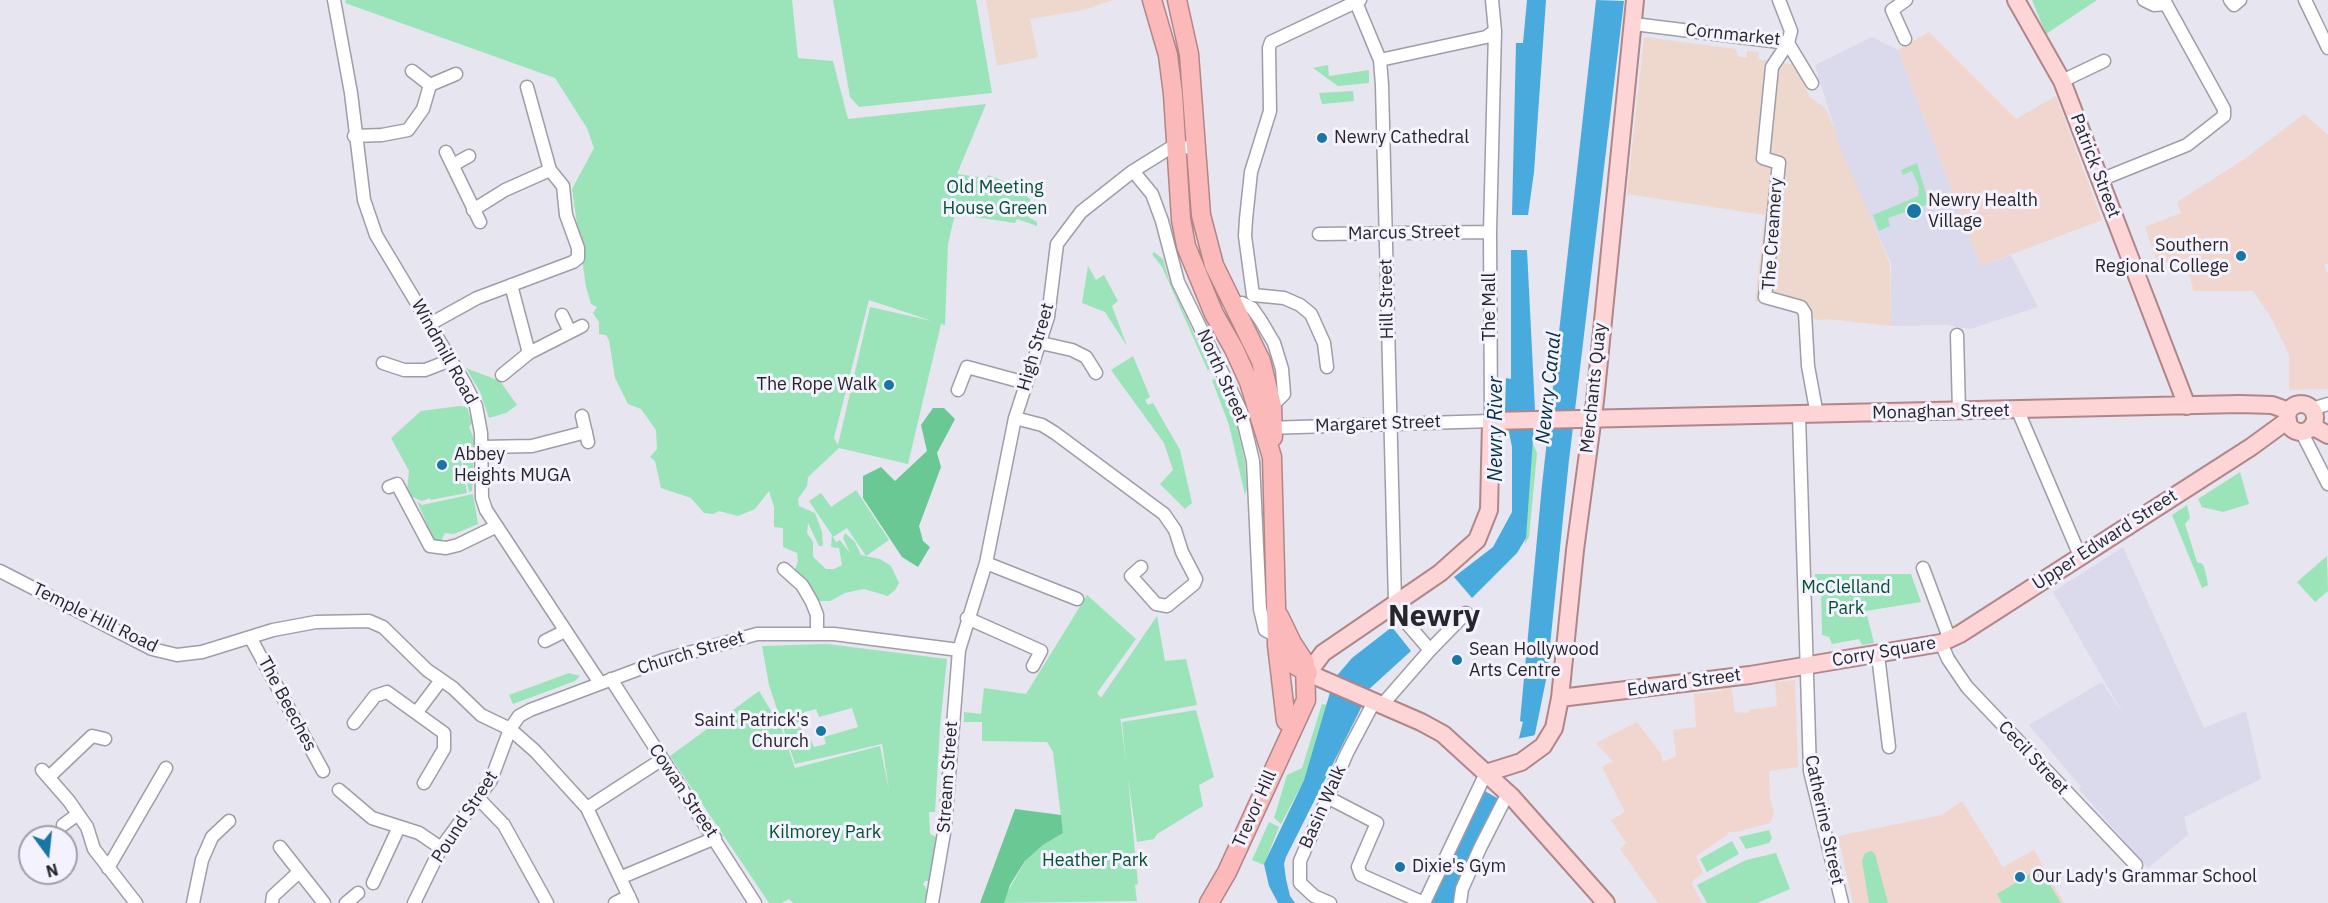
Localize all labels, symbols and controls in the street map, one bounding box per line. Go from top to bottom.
street label: Cornmarket [1684,19,1782,51]
street label: Patrick Street [2065,111,2125,221]
place label: Newry Cathedral [1334,127,1469,149]
marker: Newry Cathedral [1315,131,1329,145]
park label: Old Meeting House Green [943,177,1047,219]
street label: The Creamery [1758,177,1788,291]
place label: Newry Health Village [1928,190,2038,232]
marker: Newry Health Village [1905,202,1923,220]
street label: Marcus Street [1348,221,1460,245]
place label: Southern Regional College [2095,235,2229,278]
marker: Southern Regional College [2234,249,2248,263]
street label: Hill Street [1375,259,1399,339]
street label: The Mall [1479,273,1501,341]
street label: Windmill Road [406,296,482,408]
street label: High Street [1013,300,1059,394]
street label: Merchants Quay [1576,322,1612,454]
street label: North Street [1192,326,1252,426]
water label: Newry Canal [1531,331,1567,445]
place label: The Rope Walk [757,374,877,396]
water label: Newry River [1484,376,1508,482]
marker: The Rope Walk [882,378,896,392]
street label: Monaghan Street [1872,400,2010,424]
street label: Margaret Street [1315,411,1441,437]
place label: Abbey Heights MUGA [454,444,571,486]
marker: Abbey Heights MUGA [435,458,449,472]
street label: Upper Edward Street [2028,485,2182,595]
park label: McClelland Park [1801,577,1891,620]
street label: Temple Hill Road [29,578,161,658]
district label: Newry [1388,599,1480,635]
street label: Church Street [635,626,747,680]
street label: Corry Square [1830,632,1938,672]
place label: Sean Hollywood Arts Centre [1469,639,1599,682]
street label: The Beeches [253,653,321,755]
marker: Sean Hollywood Arts Centre [1450,653,1464,667]
street label: Edward Street [1626,664,1742,702]
place label: Saint Patrick's Church [694,710,809,752]
street label: Cecil Street [1993,717,2073,799]
street label: Stream Street [933,720,963,834]
marker: Saint Patrick's Church [814,724,828,738]
street label: Cowan Street [644,740,722,842]
street label: Catherine Street [1800,753,1848,887]
street label: Basin Walk [1295,762,1351,852]
street label: Pound Street [427,767,503,867]
street label: Trevor Hill [1228,767,1282,851]
park label: Kilmorey Park [769,822,881,844]
north arrow [18,825,78,885]
park label: Heather Park [1042,850,1148,872]
place label: Dixie's Gym [1412,856,1506,878]
text: N [44,859,60,882]
marker: Dixie's Gym [1393,860,1407,874]
place label: Our Lady's Grammar School [2032,866,2257,888]
marker: Our Lady's Grammar School [2013,870,2027,884]

